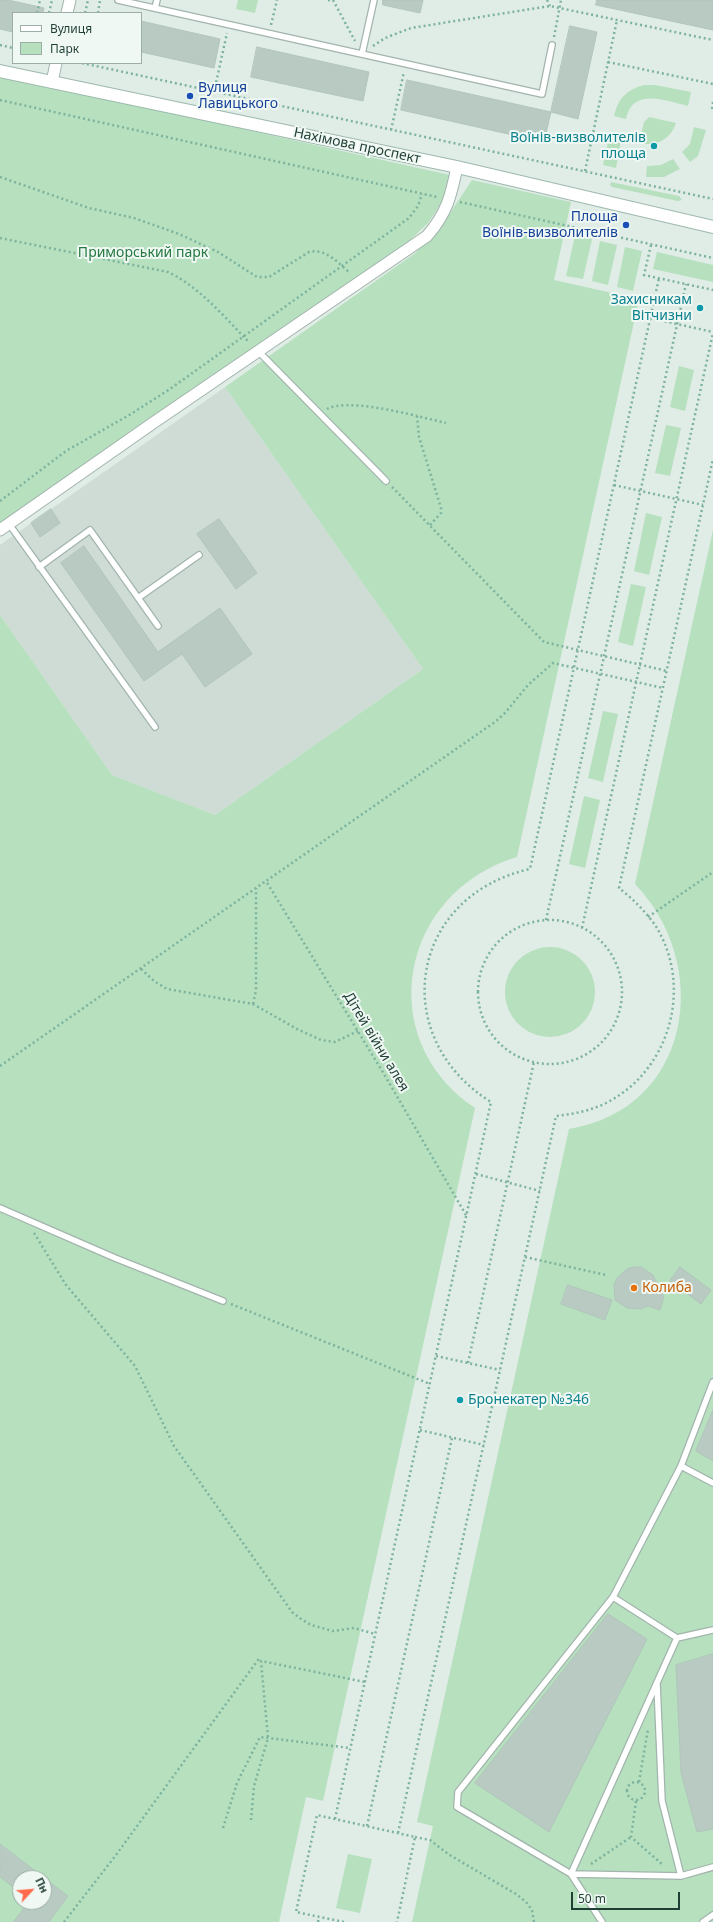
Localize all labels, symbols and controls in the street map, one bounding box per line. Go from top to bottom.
legend [12,12,142,64]
text: Вулиця [50,20,92,37]
text: Парк [50,40,79,57]
place label: Вулиця Лавицького [198,80,278,112]
marker: Вулиця Лавицького [185,91,195,101]
street label: Нахімова проспект [292,124,422,168]
place label: Воїнів-визволителів площа [510,130,646,162]
marker: Воїнів-визволителів площа [649,141,659,151]
place label: Площа Воїнів-визволителів [482,209,618,242]
marker: Площа Воїнів-визволителів [621,220,631,230]
park label: Приморський парк [78,245,208,261]
place label: Захисникам Вітчизни [611,292,692,324]
marker: Захисникам Вітчизни [695,303,705,313]
street label: Дітей війни алея [340,989,412,1095]
place label: Колиба [642,1280,692,1296]
marker: Колиба [629,1283,639,1293]
place label: Бронекатер №346 [468,1392,589,1408]
marker: Бронекатер №346 [455,1395,465,1405]
north arrow [12,1870,52,1910]
text: Пн [32,1875,52,1895]
scale bar [573,1884,682,1910]
text: 50 m [578,1890,606,1907]

